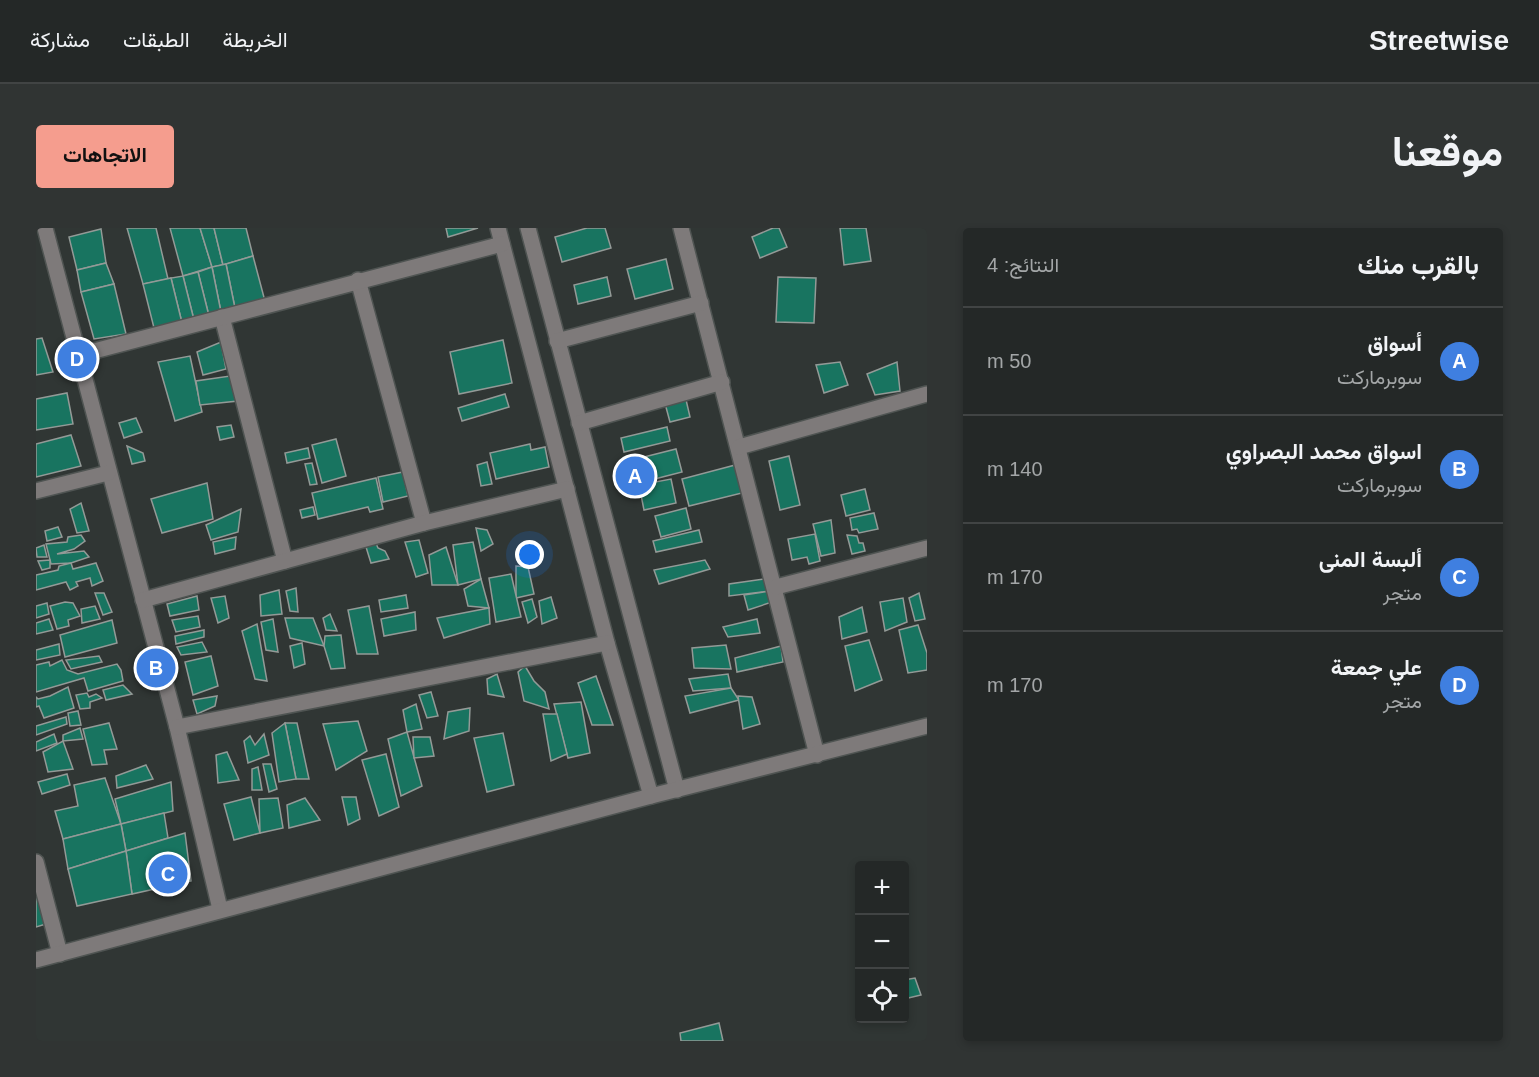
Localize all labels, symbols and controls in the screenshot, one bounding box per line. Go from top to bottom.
text: Streetwise [1369,25,1509,56]
text: مشاركة [30,28,90,51]
text: الطبقات [123,28,190,51]
text: الخريطة [223,28,288,51]
button: الاتجاهات [36,125,174,188]
text: موقعنا [1392,128,1503,175]
text: بالقرب منك [1358,250,1479,280]
text: النتائج: 4 [987,254,1059,276]
text: أسواق [1367,331,1422,356]
pin: D [58,336,96,382]
text: 50 m [987,350,1031,372]
text: A [1452,350,1467,372]
text: سوبرماركت [1337,366,1422,388]
text: اسواق محمد البصراوي [1226,439,1422,464]
pin: A [616,454,654,498]
text: 140 m [987,458,1043,480]
text: B [1452,458,1467,480]
text: سوبرماركت [1337,474,1422,496]
your location [515,540,544,569]
text: ألبسة المنى [1319,547,1422,572]
text: 170 m [987,566,1043,588]
text: C [1452,566,1467,588]
text: متجر [1383,582,1422,604]
pin: B [136,646,176,690]
text: علي جمعة [1331,655,1422,680]
text: 170 m [987,674,1043,696]
text: D [1452,674,1467,696]
text: متجر [1383,690,1422,712]
pin: C [148,852,188,896]
map controls [855,861,909,1023]
button: + [855,861,909,915]
button: − [855,915,909,969]
button: locate [855,969,909,1023]

